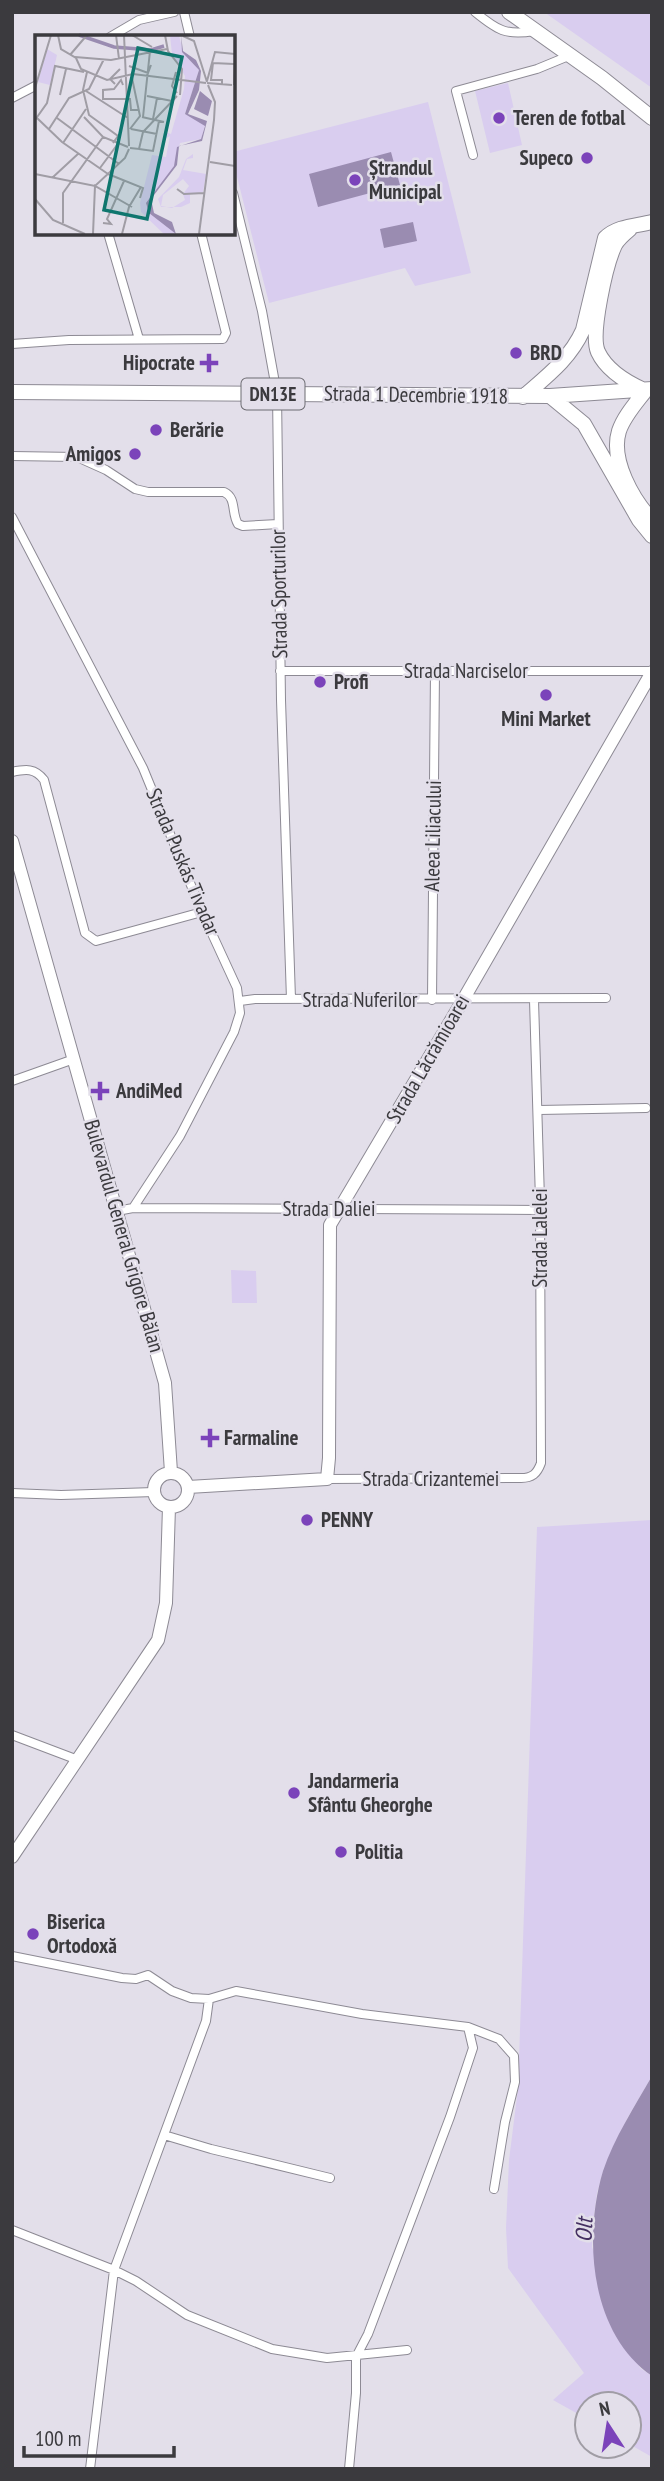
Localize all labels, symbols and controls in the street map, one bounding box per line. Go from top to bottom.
inset map [35,35,234,234]
place label: Teren de fotbal [513,104,626,131]
marker: Teren de fotbal [491,110,507,126]
place label: Supeco [520,144,573,171]
marker: Supeco [579,150,595,166]
place label: Ștrandul Municipal [369,154,443,205]
marker: Ștrandul Municipal [347,172,363,188]
place label: BRD [530,339,562,366]
marker: BRD [508,345,524,361]
place label: Hipocrate [123,349,195,376]
marker: Hipocrate [201,355,217,371]
road number: DN13E [242,378,304,410]
street label: Strada 1 Decembrie 1918 [324,379,508,410]
place label: Berărie [170,416,224,443]
marker: Berărie [148,422,164,438]
place label: Amigos [65,440,121,467]
marker: Amigos [127,446,143,462]
street label: Strada Sporturilor [264,529,293,659]
street label: Strada Narciselor [404,657,528,684]
place label: Profi [334,668,369,695]
marker: Profi [312,674,328,690]
marker: Mini Market [538,687,554,703]
place label: Mini Market [501,705,591,732]
street label: Aleea Liliacului [418,780,447,892]
street label: Strada Puskás Tivadar [140,784,227,940]
street label: Strada Nuferilor [302,986,418,1013]
street label: Strada Lăcrămioarei [380,990,475,1128]
place label: AndiMed [115,1077,182,1104]
marker: AndiMed [90,1081,110,1101]
street label: Bulevardul General Grigore Bălan [78,1116,171,1355]
street label: Strada Lalelei [526,1188,553,1288]
street label: Strada Daliei [283,1195,375,1222]
place label: Farmaline [224,1424,298,1451]
marker: Farmaline [202,1430,218,1446]
street label: Strada Crizantemei [363,1465,499,1492]
place label: PENNY [321,1506,374,1533]
marker: PENNY [299,1512,315,1528]
place label: Jandarmeria Sfântu Gheorghe [307,1767,433,1818]
marker: Jandarmeria Sfântu Gheorghe [286,1785,302,1801]
place label: Politia [355,1838,403,1865]
marker: Politia [333,1844,349,1860]
place label: Biserica Ortodoxă [47,1908,117,1959]
marker: Biserica Ortodoxă [25,1926,41,1942]
water label: Olt [569,2215,599,2243]
north arrow [573,2390,643,2460]
text: N [597,2396,612,2421]
scale bar [24,2414,175,2458]
text: 100 m [35,2425,81,2452]

